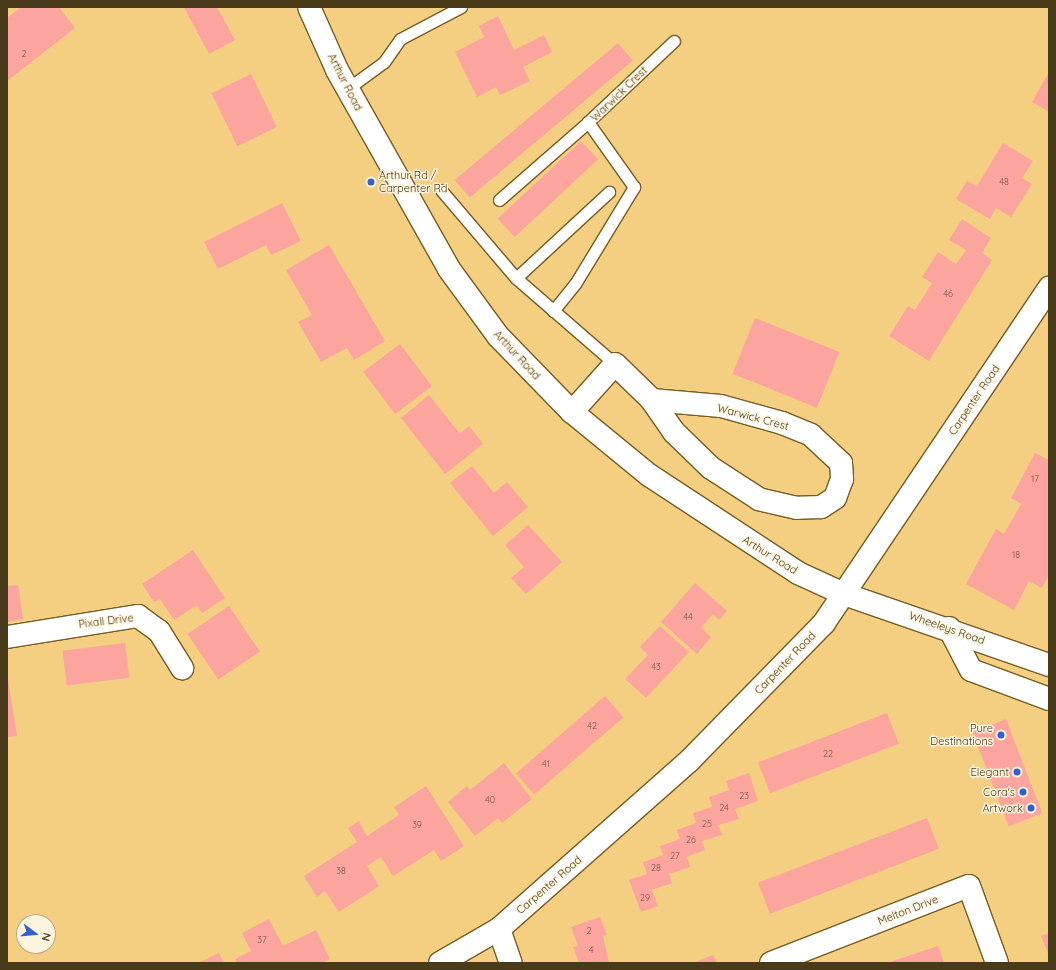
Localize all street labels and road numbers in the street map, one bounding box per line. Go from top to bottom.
street label: Arthur Road [325,51,365,113]
street label: Warwick Crest [588,64,650,124]
street label: Arthur Road [491,328,543,382]
street label: Carpenter Road [946,362,1002,438]
street label: Warwick Crest [716,401,790,433]
street label: Arthur Road [740,533,800,577]
street label: Wheeleys Road [907,609,987,647]
street label: Pixall Drive [78,611,134,631]
street label: Carpenter Road [752,629,818,697]
street label: Carpenter Road [514,853,584,917]
street label: Melton Drive [876,892,940,928]

